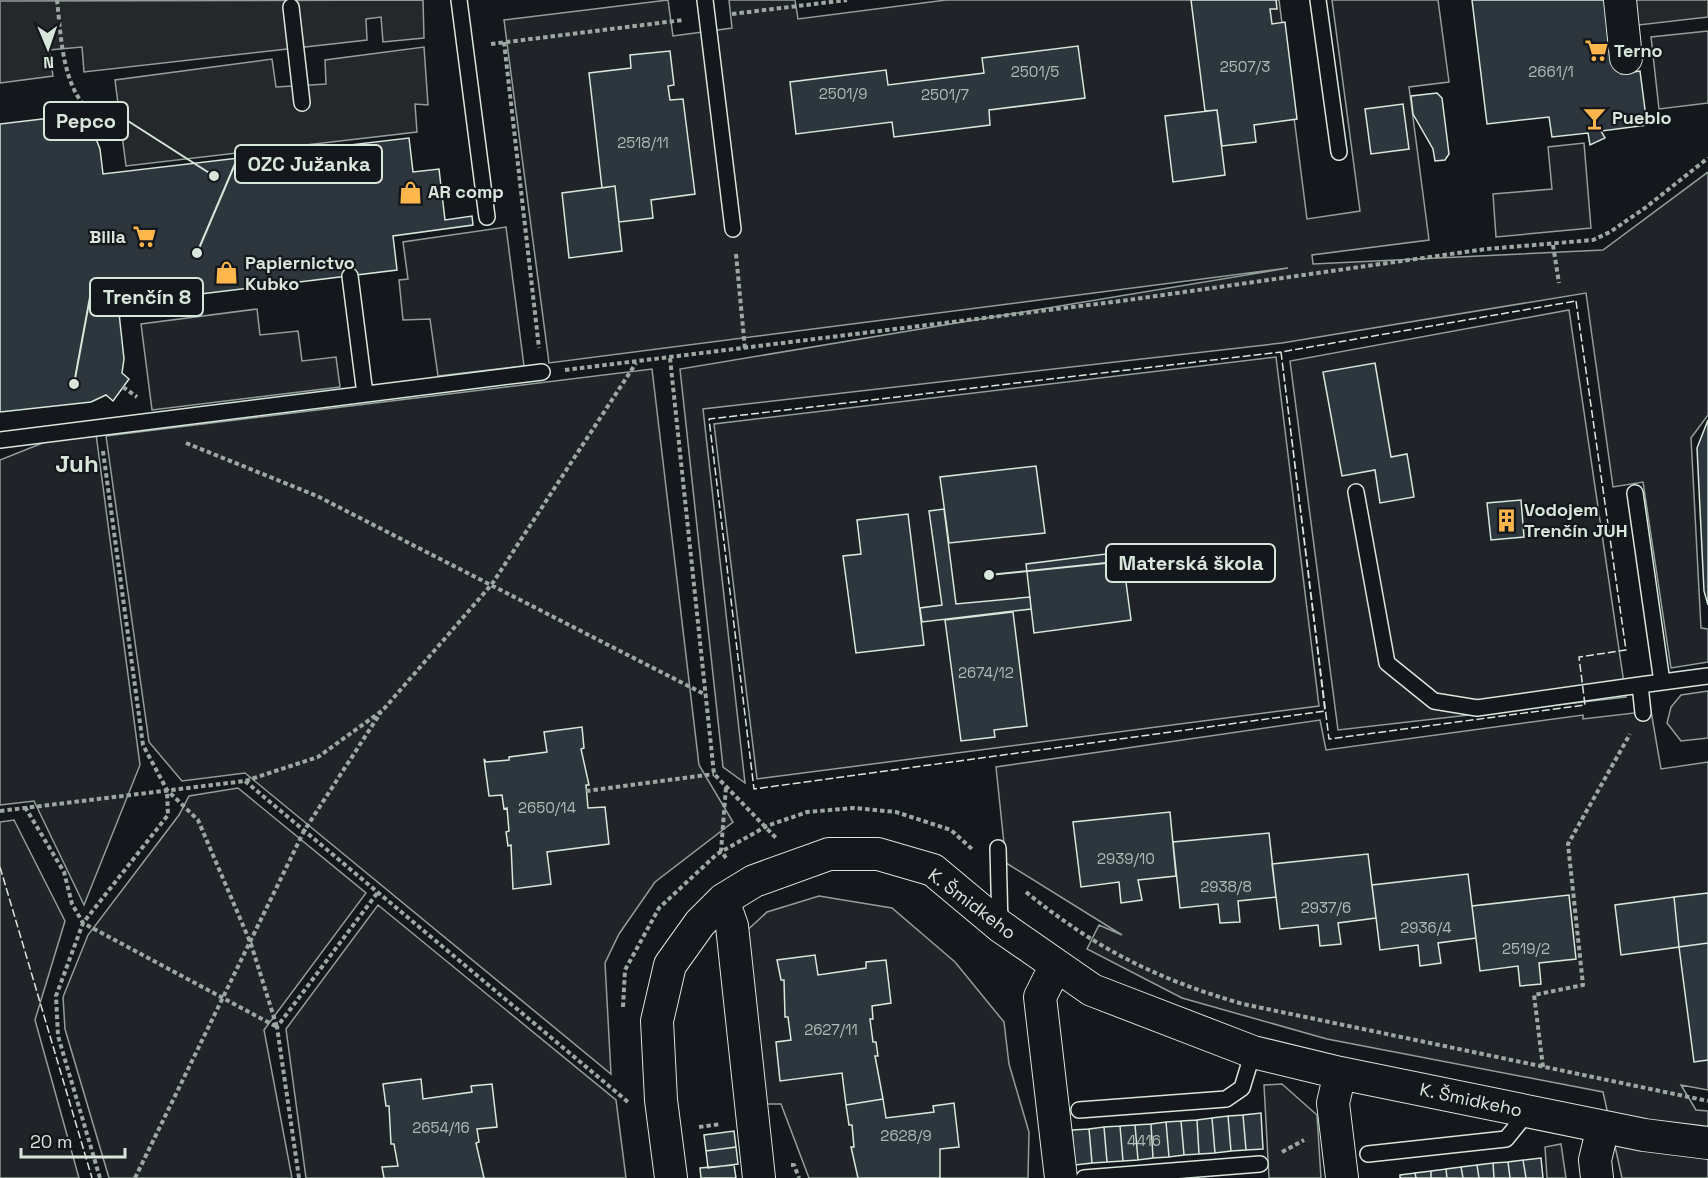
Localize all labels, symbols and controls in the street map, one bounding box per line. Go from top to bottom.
north arrow [18,18,78,78]
supermarket icon: Terno [1583,38,1609,64]
place label: Terno [1614,39,1663,62]
text: N [43,52,54,73]
house number: 2507/3 [1220,57,1270,76]
house number: 2501/5 [1011,62,1059,81]
house number: 2661/1 [1528,62,1574,81]
house number: 2501/9 [819,84,867,103]
house number: 2501/7 [921,85,969,104]
callout: Pepco [44,102,128,140]
bar icon: Pueblo [1581,105,1607,131]
place label: Pueblo [1612,106,1672,129]
text: Pepco [56,108,116,134]
house number: 2518/11 [617,133,669,152]
callout: OZC Južanka [235,145,382,183]
text: OZC Južanka [247,151,371,177]
shop icon: AR comp [397,179,423,205]
place label: AR comp [428,180,504,203]
supermarket icon: Billa [131,224,157,250]
place label: Billa [89,225,127,248]
place label: Papiernictvo Kubko [245,251,355,295]
shop icon: Papiernictvo Kubko [214,260,240,286]
callout: Trenčín 8 [90,278,203,316]
text: Trenčín 8 [103,284,191,310]
district label: Juh [55,448,99,479]
place label: Vodojem Trenčín JUH [1524,498,1628,542]
building icon: Vodojem Trenčín JUH [1493,507,1519,533]
callout: Materská škola [1106,544,1275,582]
text: Materská škola [1119,550,1264,576]
house number: 2674/12 [958,663,1014,682]
house number: 2650/14 [518,798,576,817]
house number: 2939/10 [1097,849,1155,868]
street label: K. Šmidkeho [924,863,1021,944]
house number: 2938/8 [1200,877,1252,896]
house number: 2937/6 [1301,898,1351,917]
house number: 2936/4 [1400,918,1452,937]
house number: 2519/2 [1502,939,1550,958]
house number: 2627/11 [804,1020,858,1039]
street label: K. Šmidkeho [1418,1077,1524,1122]
house number: 2654/16 [412,1118,470,1137]
scale bar [21,1121,124,1159]
house number: 2628/9 [880,1126,932,1145]
text: 20 m [30,1130,73,1153]
house number: 4416 [1127,1131,1161,1150]

